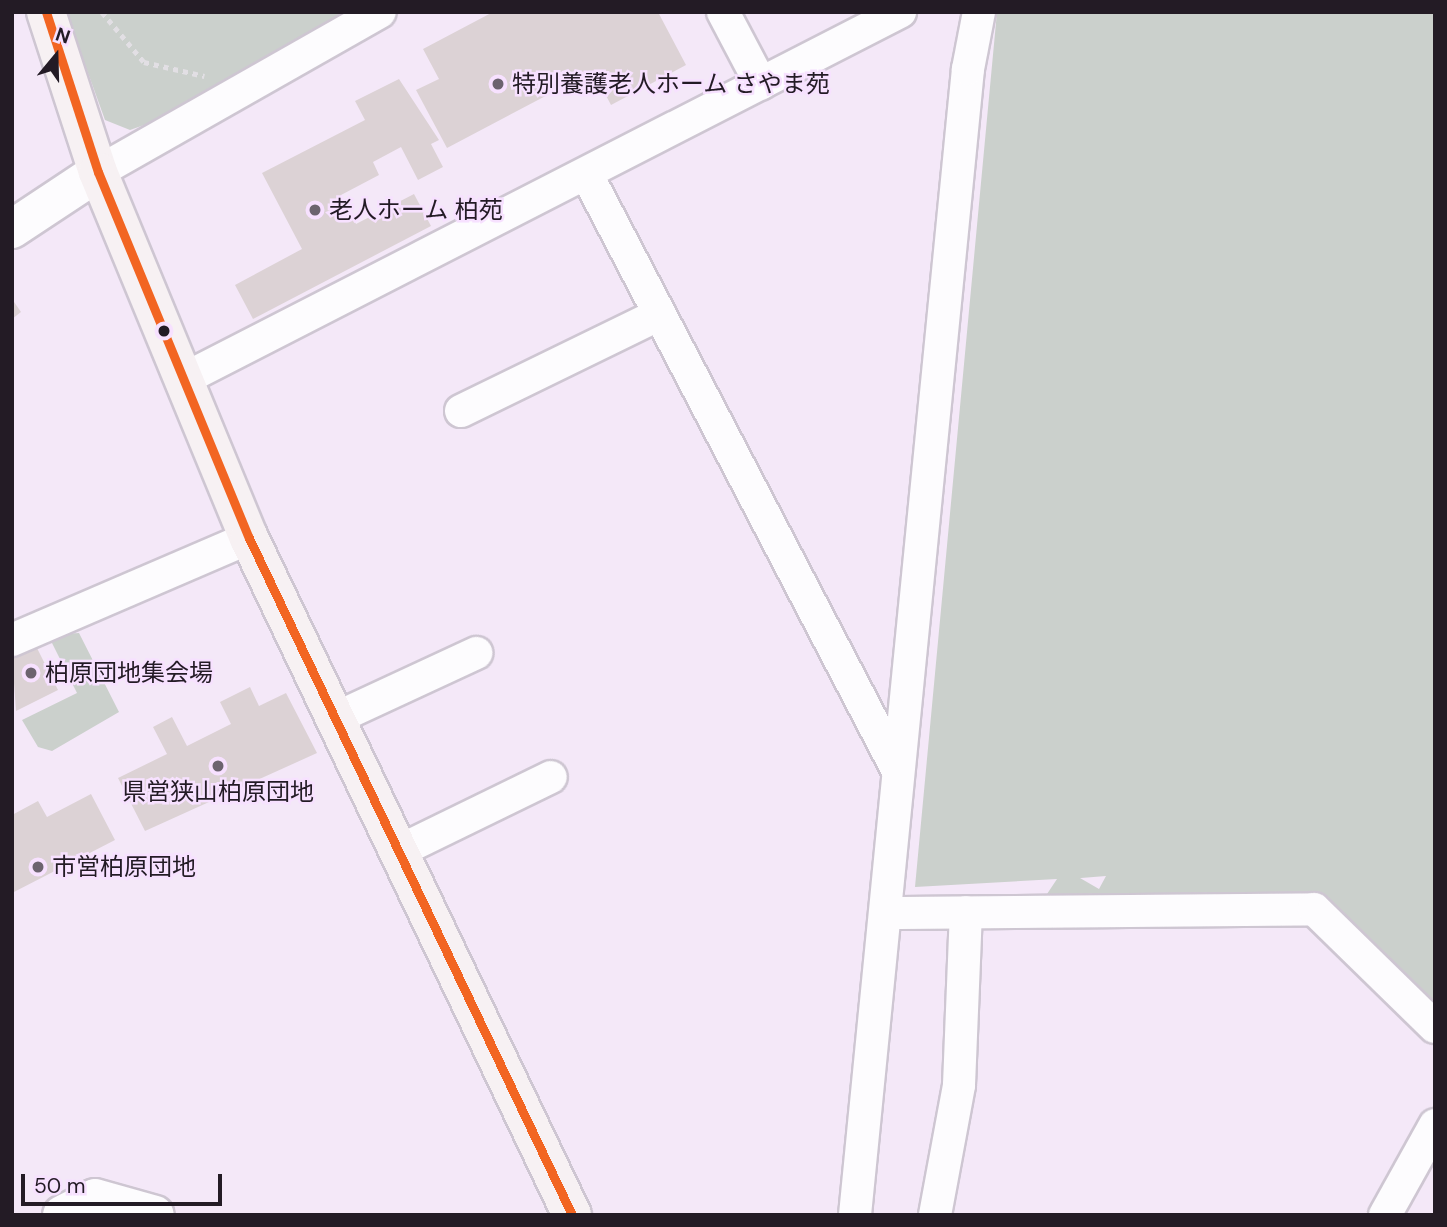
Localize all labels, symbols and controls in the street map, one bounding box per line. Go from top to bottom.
north arrow [21,21,91,91]
text: N [52,22,74,50]
place label: 特別養護老人ホーム さやま苑 [512,70,830,98]
marker: 特別養護老人ホーム さやま苑 [490,76,506,92]
place label: 老人ホーム 柏苑 [329,196,503,224]
marker: 老人ホーム 柏苑 [307,202,323,218]
unlabelled marker [157,324,171,338]
place label: 柏原団地集会場 [45,659,213,687]
marker: 柏原団地集会場 [23,665,39,681]
marker: 県営狭山柏原団地 [210,758,226,774]
place label: 県営狭山柏原団地 [122,778,314,806]
place label: 市営柏原団地 [52,853,196,881]
marker: 市営柏原団地 [30,859,46,875]
scale bar [24,1160,226,1204]
text: 50 m [34,1172,85,1200]

